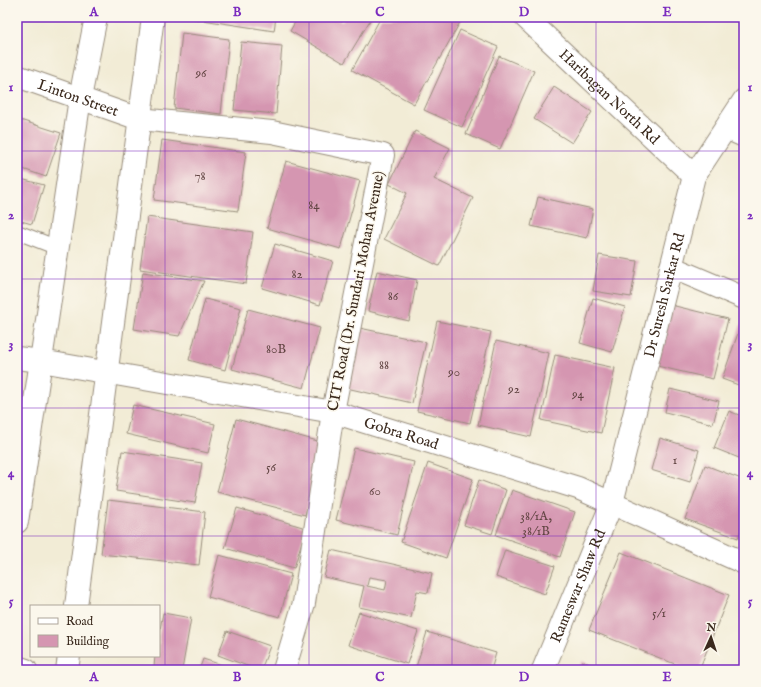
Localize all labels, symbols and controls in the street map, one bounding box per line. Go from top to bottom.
text: A [89,4,100,21]
text: B [233,4,242,21]
text: C [375,4,385,21]
text: D [519,4,530,21]
text: E [662,4,672,21]
street label: Haribagan North Rd [555,45,664,149]
house number: 96 [194,65,207,82]
street label: Linton Street [35,75,121,121]
text: 1 [9,79,14,96]
text: 1 [748,79,753,96]
house number: 78 [194,168,206,185]
street label: CIT Road (Dr. Sundari Mohan Avenue) [323,169,389,413]
house number: 84 [308,197,320,214]
text: 2 [8,207,14,224]
text: 2 [747,207,753,224]
street label: Dr Suresh Sarkar Rd [639,230,689,359]
house number: 82 [291,266,303,283]
house number: 86 [388,288,399,305]
text: 3 [9,336,14,353]
text: 3 [748,336,753,353]
house number: 80B [266,341,286,358]
house number: 88 [379,357,389,374]
house number: 90 [447,364,460,381]
house number: 92 [507,381,520,398]
house number: 94 [571,386,585,403]
street label: Gobra Road [362,413,442,454]
house number: 1 [673,452,678,469]
house number: 56 [266,459,277,476]
text: 4 [8,465,15,482]
text: 4 [747,465,754,482]
house number: 60 [369,483,381,500]
house number: 38/1A, 38/1B [520,508,552,540]
street label: Rameswar Shaw Rd [546,525,610,645]
text: 5 [9,593,14,610]
text: 5 [748,593,753,610]
legend [30,605,160,657]
house number: 5/1 [652,605,666,622]
text: Road [66,614,94,629]
north arrow [691,617,731,657]
text: N [705,621,717,635]
text: Building [66,634,110,649]
text: A [89,669,100,686]
text: B [233,669,242,686]
text: C [375,669,385,686]
text: D [519,669,530,686]
text: E [662,669,672,686]

